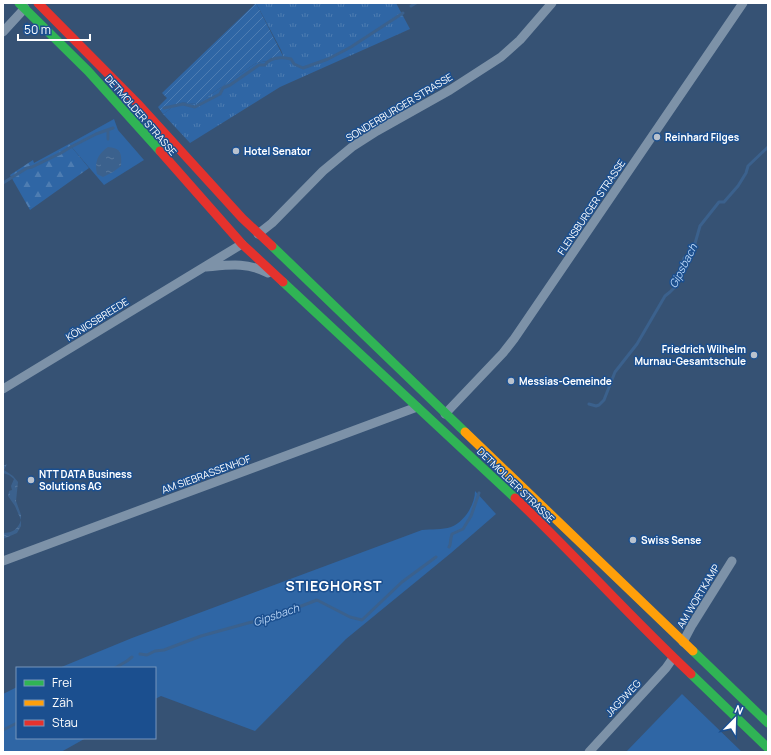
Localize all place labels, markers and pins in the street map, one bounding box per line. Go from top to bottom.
place label: Reinhard Filges [665,130,740,144]
marker: Reinhard Filges [652,132,662,142]
place label: Hotel Senator [244,144,311,158]
marker: Hotel Senator [231,146,241,156]
place label: Friedrich Wilhelm Murnau-Gesamtschule [634,342,746,368]
marker: Friedrich Wilhelm Murnau-Gesamtschule [749,350,759,360]
place label: Messias-Gemeinde [519,374,612,388]
marker: Messias-Gemeinde [506,376,516,386]
place label: NTT DATA Business Solutions AG [39,467,132,493]
marker: NTT DATA Business Solutions AG [26,475,36,485]
place label: Swiss Sense [641,533,701,547]
marker: Swiss Sense [628,535,638,545]

